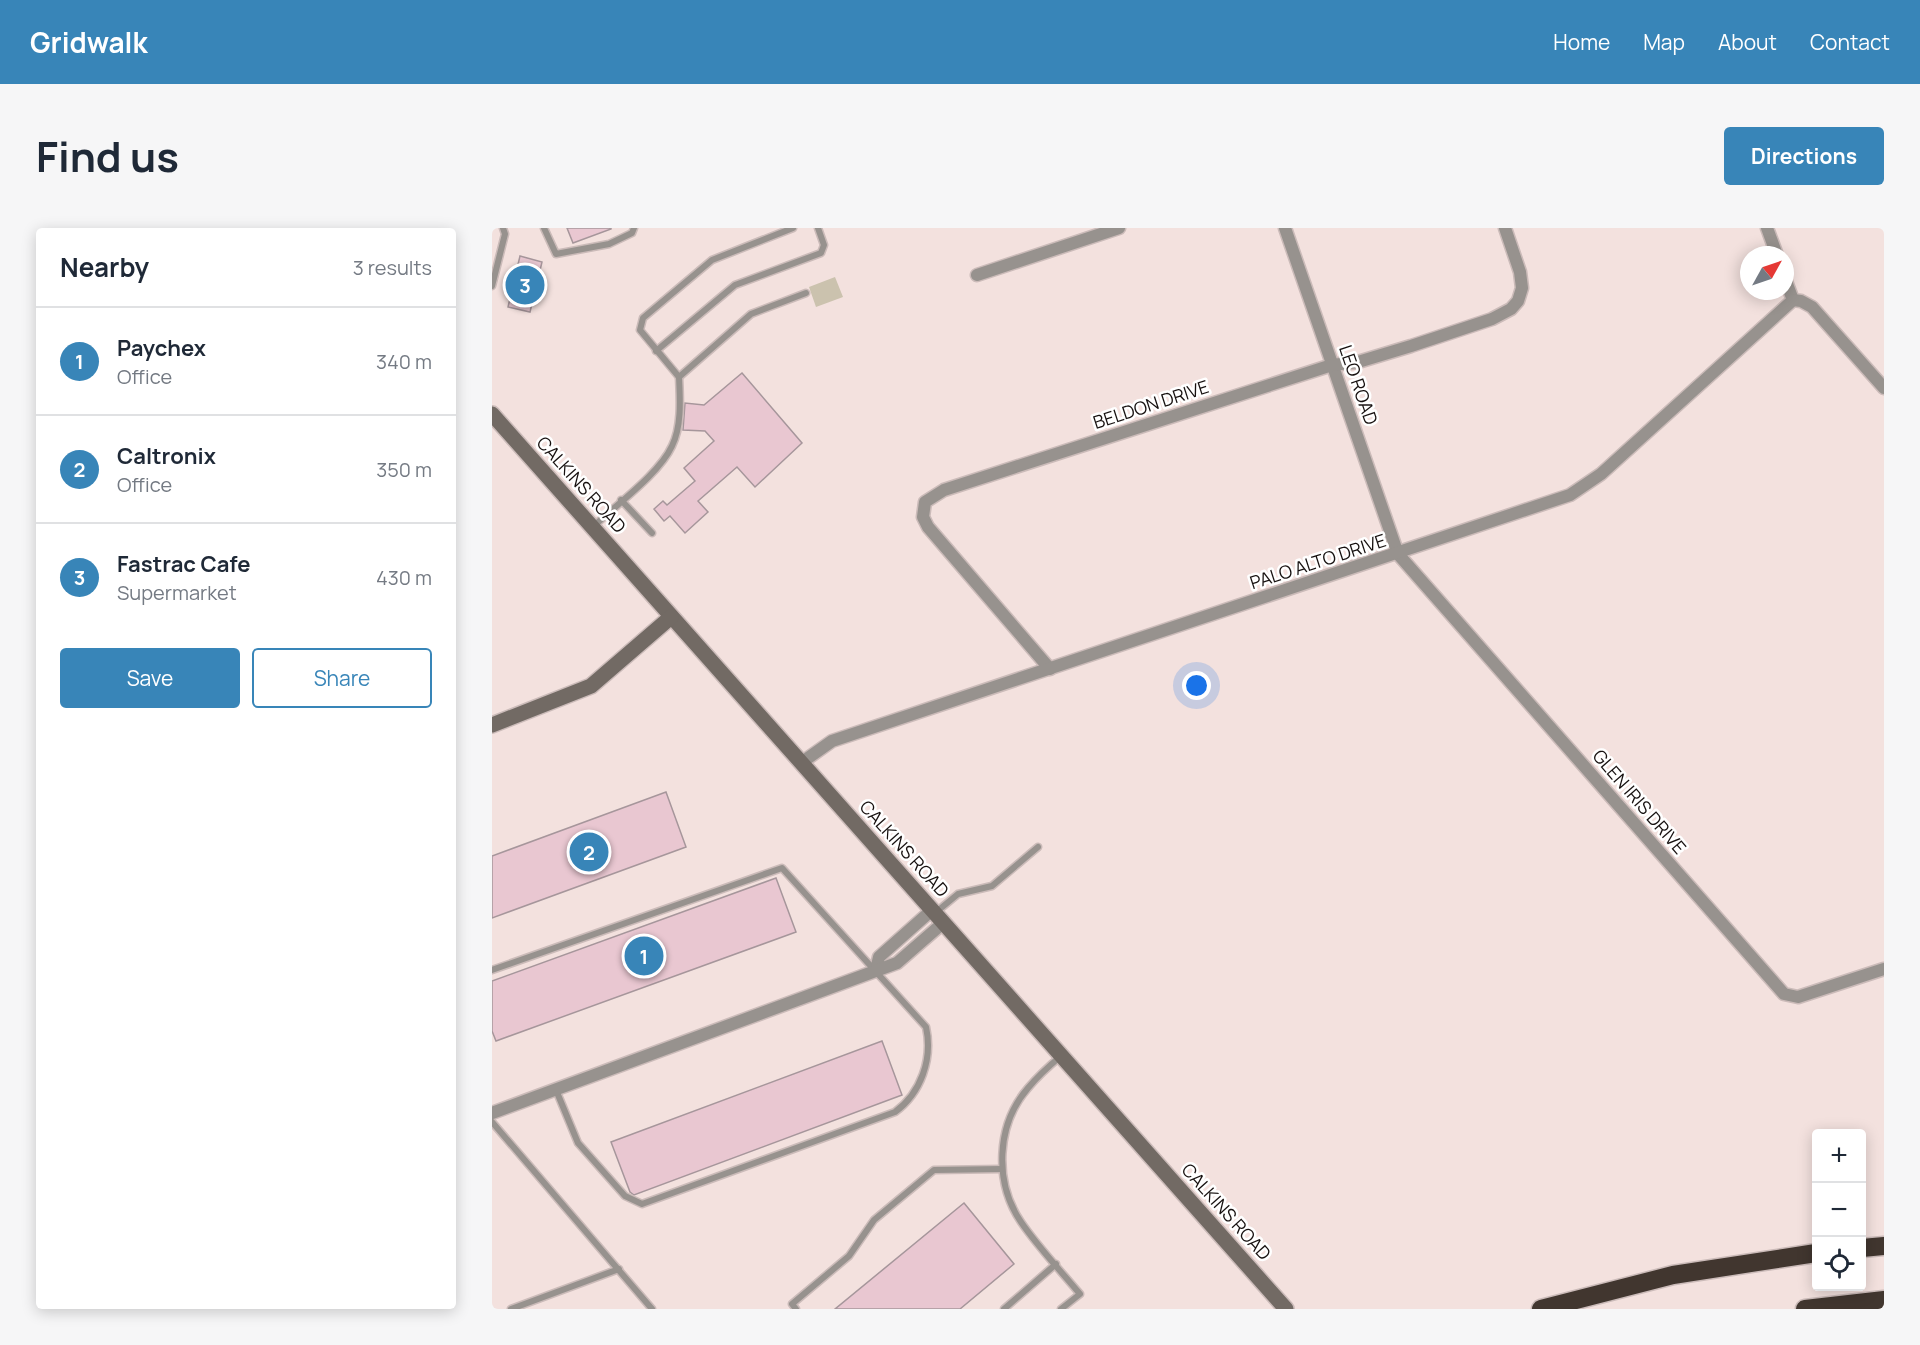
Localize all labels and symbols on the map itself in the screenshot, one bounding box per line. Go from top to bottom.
north arrow [1740,246,1794,300]
pin: 3 [506,262,544,308]
street label: LEO ROAD [1334,342,1384,428]
street label: BELDON DRIVE [1090,374,1212,434]
street label: CALKINS ROAD [532,431,632,538]
street label: PALO ALTO DRIVE [1247,528,1389,594]
your location [1182,671,1211,700]
street label: GLEN IRIS DRIVE [1588,744,1692,859]
street label: CALKINS ROAD [855,795,955,902]
pin: 2 [570,830,608,874]
pin: 1 [624,934,664,978]
street label: CALKINS ROAD [1177,1158,1277,1265]

